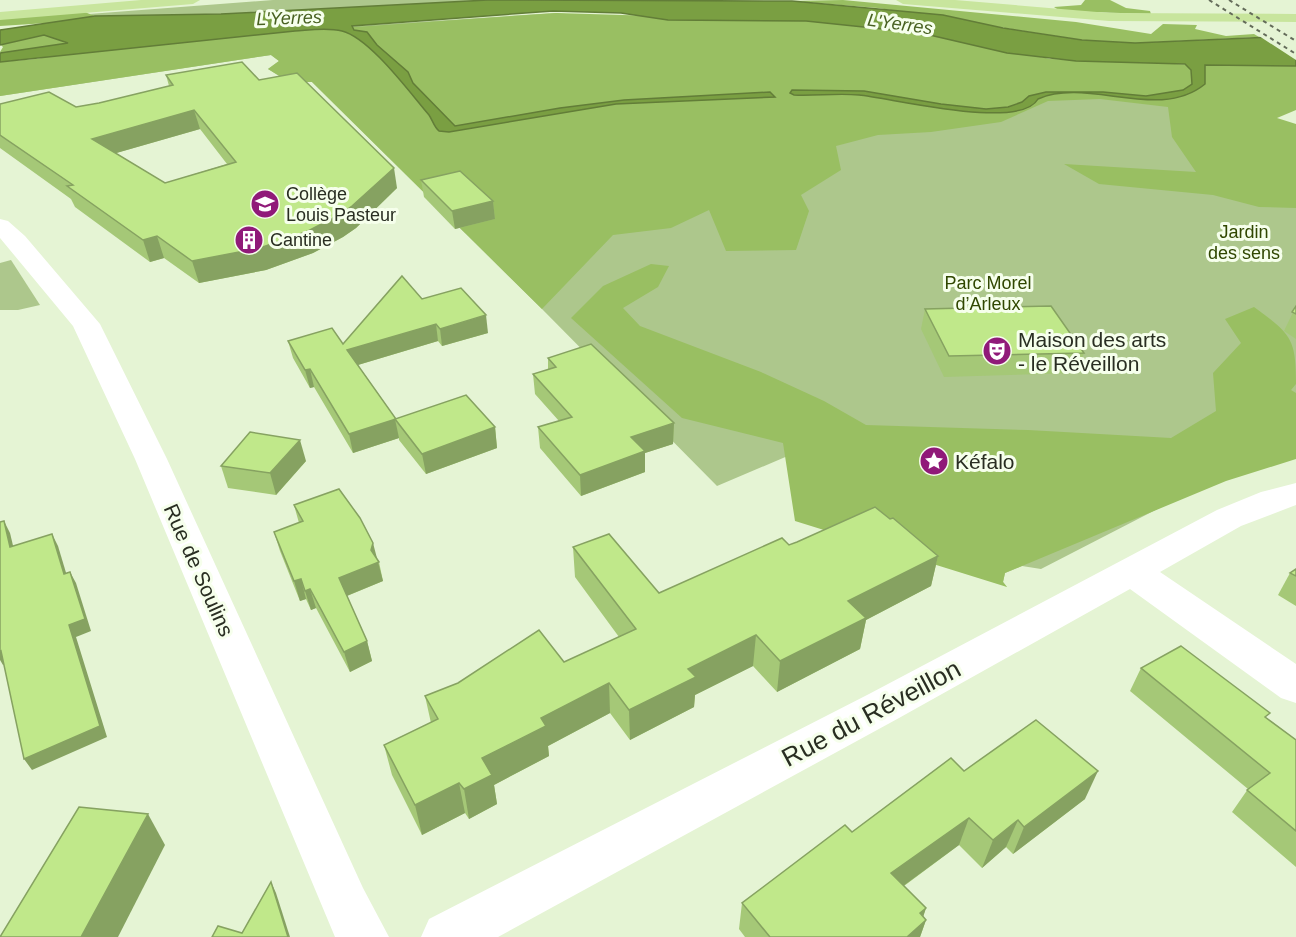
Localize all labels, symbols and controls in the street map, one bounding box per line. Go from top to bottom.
water label: L'Yerres [256,7,322,29]
water label: L'Yerres [866,10,934,38]
place label: Collège Louis Pasteur [286,184,396,225]
school or university icon: Collège Louis Pasteur [249,188,281,220]
park label: Jardin des sens [1208,222,1280,263]
building icon: Cantine [233,224,265,256]
place label: Cantine [270,230,332,250]
park label: Parc Morel d’Arleux [944,273,1032,314]
place label: Maison des arts - le Réveillon [1018,328,1166,375]
theatre icon: Maison des arts - le Réveillon [981,335,1013,367]
place icon: Kéfalo [918,445,950,477]
place label: Kéfalo [955,450,1015,473]
street label: Rue de Soulins [160,500,238,640]
street label: Rue du Réveillon [777,653,965,773]

